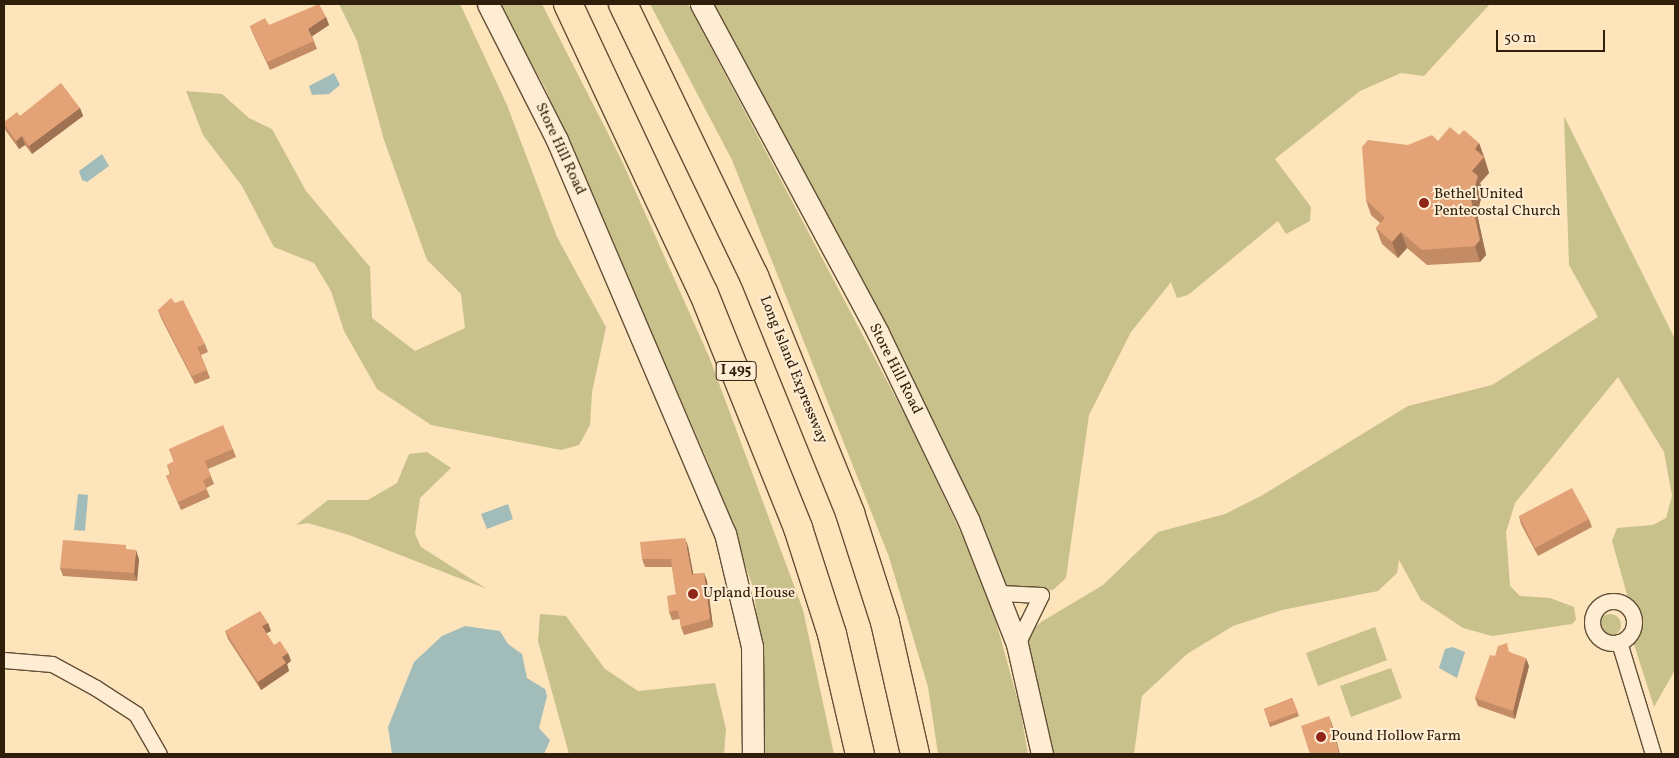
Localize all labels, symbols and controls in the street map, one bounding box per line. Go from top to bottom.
scale bar [1499,20,1608,52]
text: 50 m [1504,28,1536,49]
street label: Store Hill Road [531,100,589,198]
place label: Bethel United Pentecostal Church [1434,185,1561,220]
marker: Bethel United Pentecostal Church [1418,197,1430,209]
street label: Long Island Expressway [755,293,831,447]
street label: Store Hill Road [864,321,926,417]
road number: I 495 [715,360,757,382]
place label: Upland House [703,585,795,603]
marker: Upland House [687,588,699,600]
place label: Pound Hollow Farm [1331,728,1461,746]
marker: Pound Hollow Farm [1315,731,1327,743]

